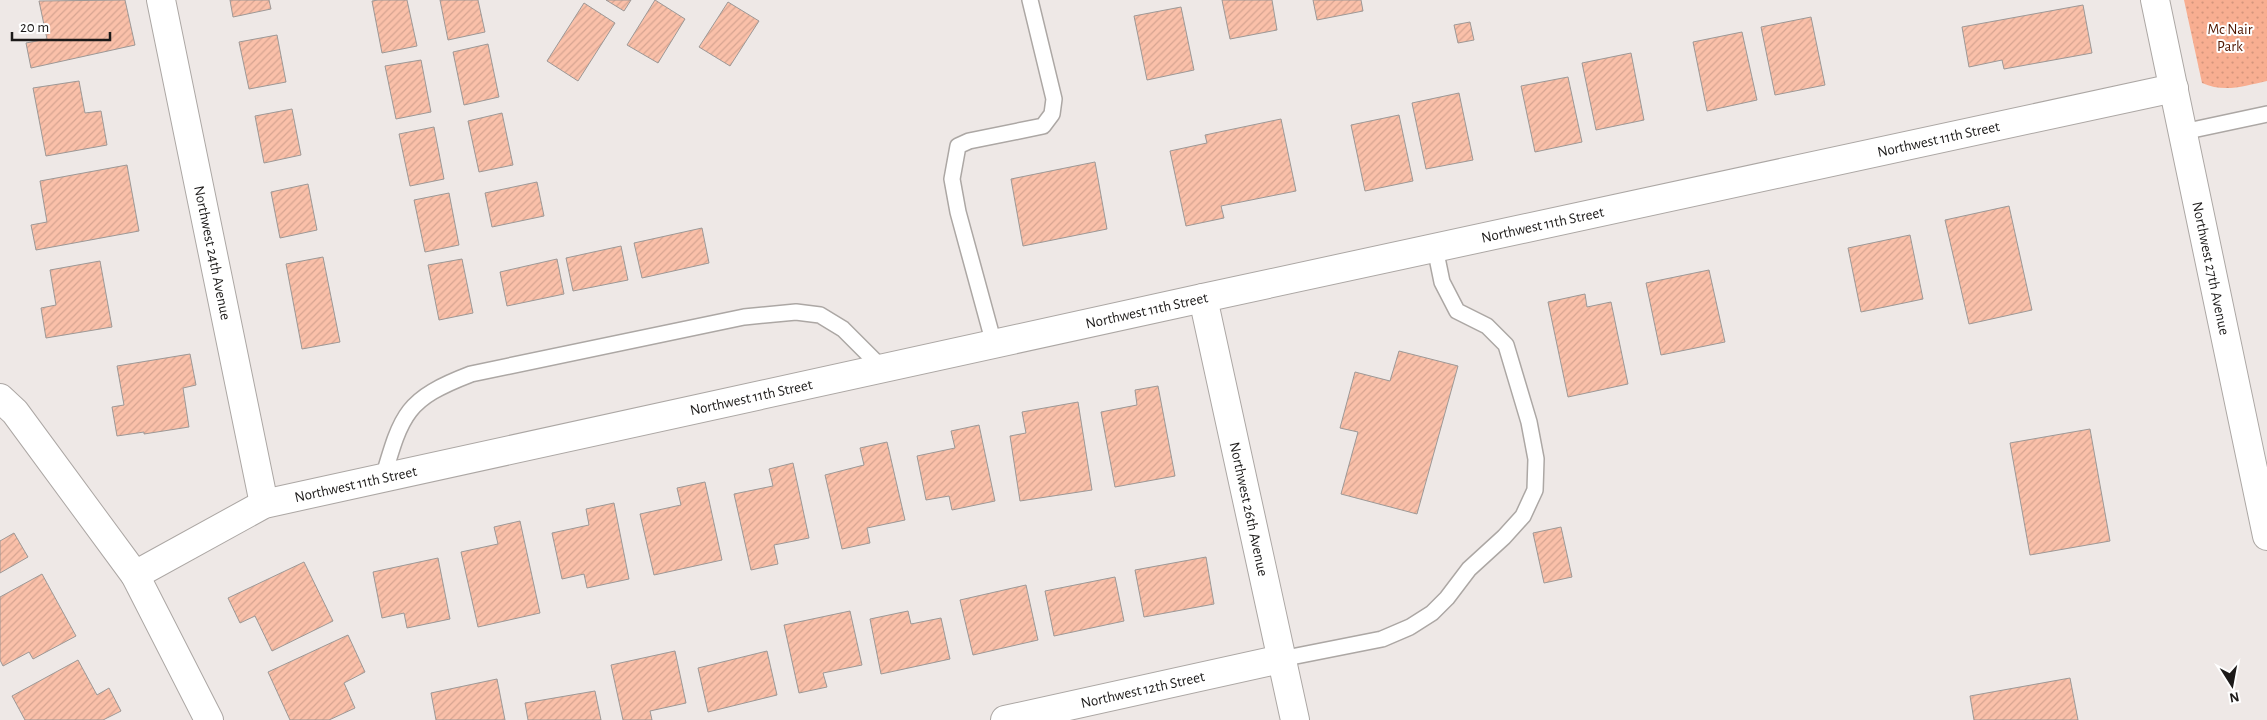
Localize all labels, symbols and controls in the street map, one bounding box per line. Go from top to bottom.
scale bar [12,10,110,42]
text: 20 m [20,20,49,35]
park label: Mc Nair Park [2207,22,2253,54]
street label: Northwest 11th Street [1876,118,2001,159]
street label: Northwest 24th Avenue [192,184,234,321]
street label: Northwest 27th Avenue [2190,200,2232,336]
street label: Northwest 11th Street [1480,204,1605,245]
street label: Northwest 11th Street [1084,290,1210,331]
street label: Northwest 11th Street [689,376,814,418]
street label: Northwest 26th Avenue [1227,441,1271,578]
street label: Northwest 11th Street [293,463,418,505]
north arrow [2207,660,2257,710]
street label: Northwest 12th Street [1079,669,1206,711]
text: N [2228,689,2240,705]

